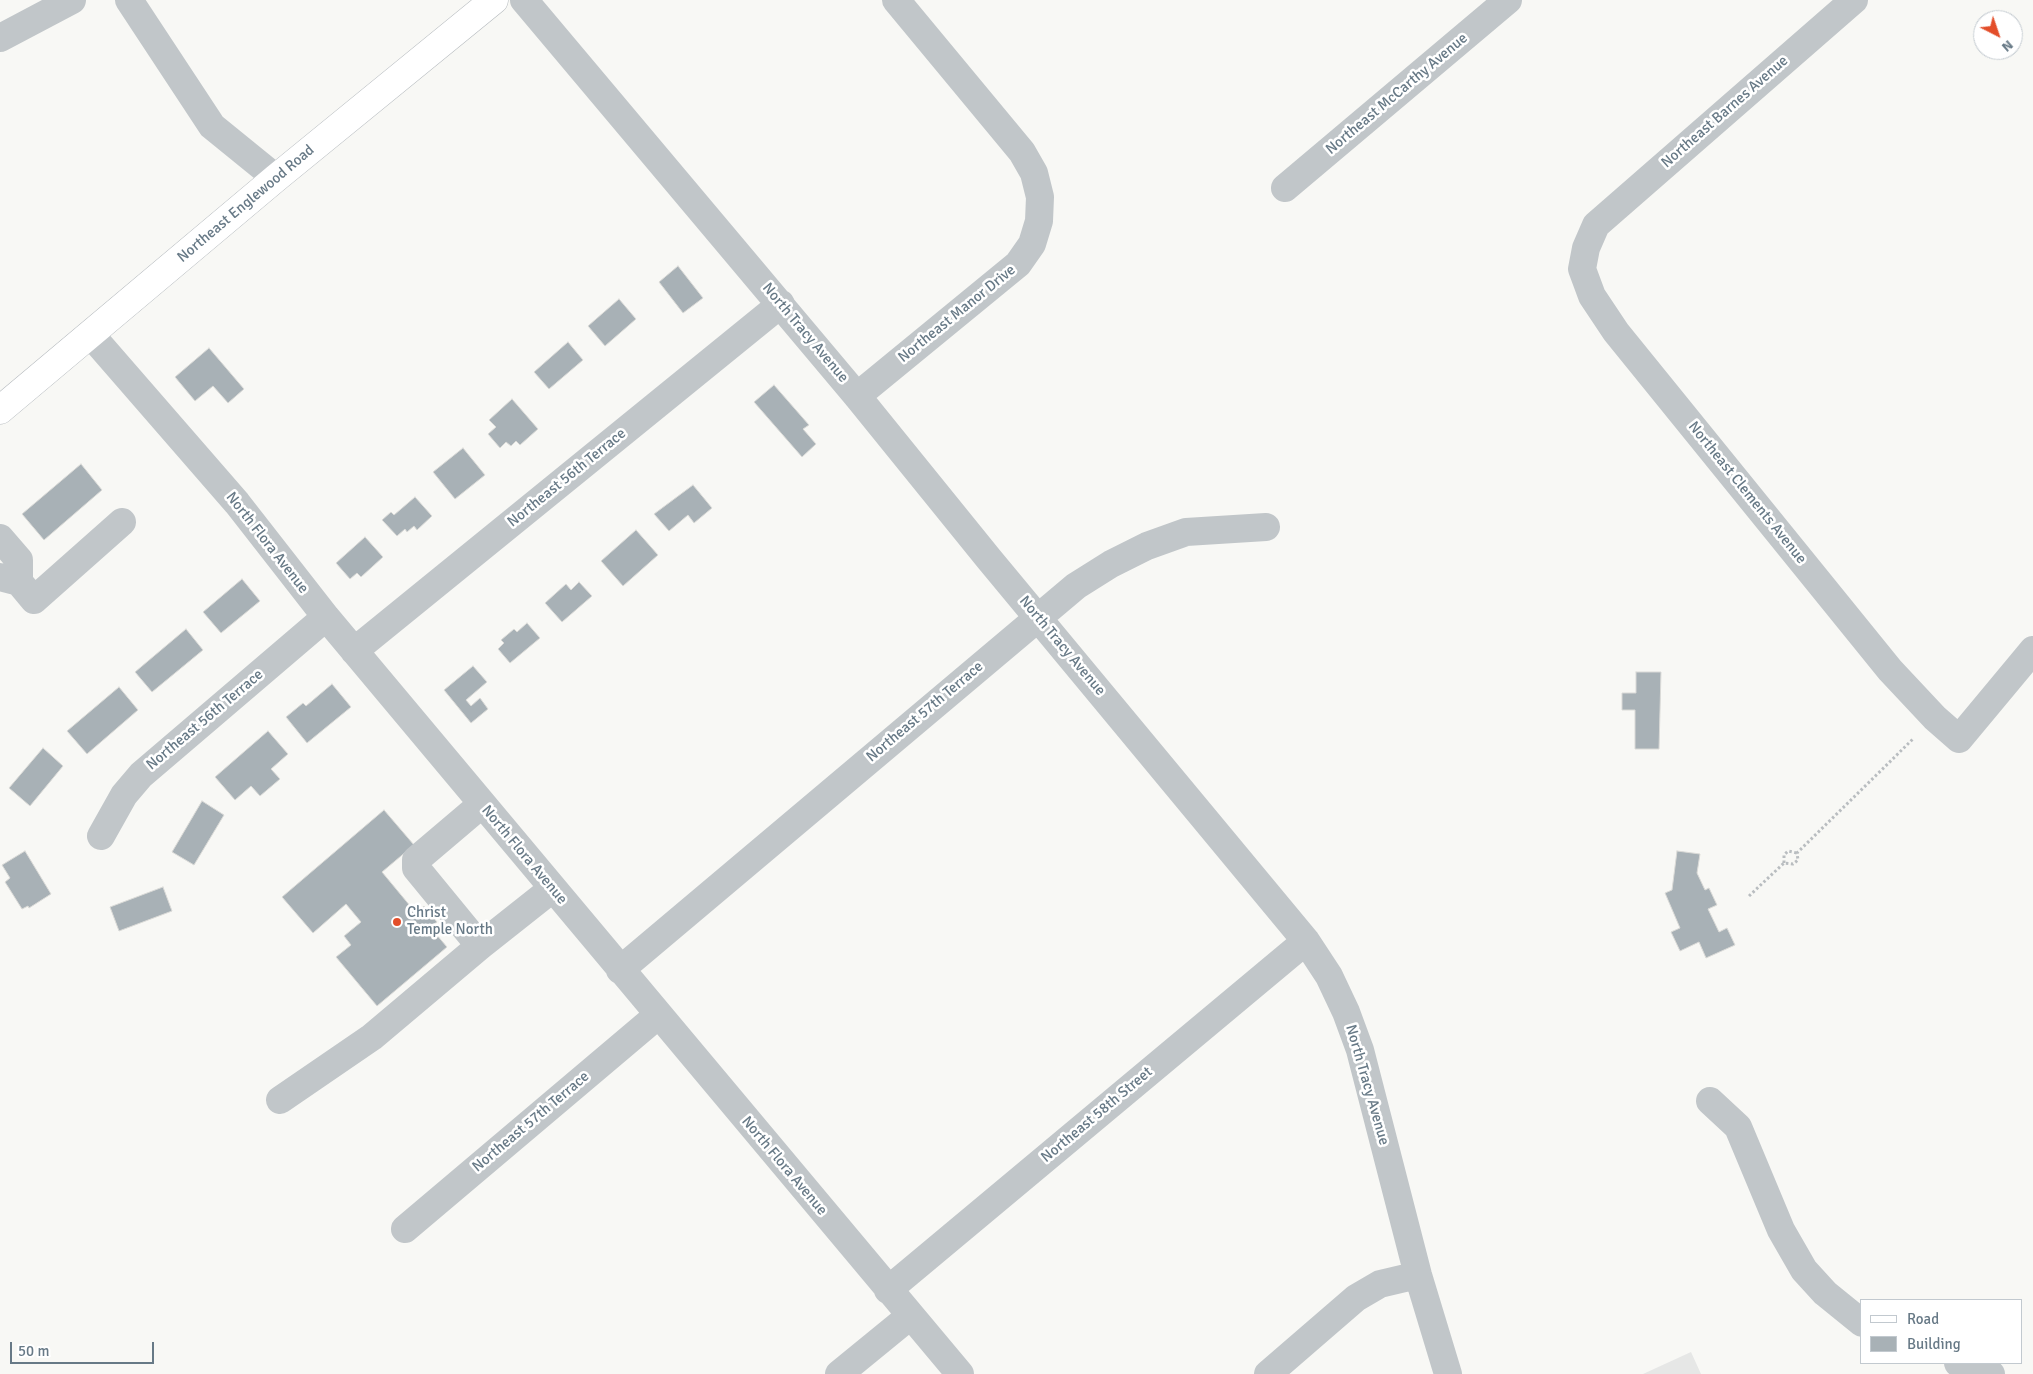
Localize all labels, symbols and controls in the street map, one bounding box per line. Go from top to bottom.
north arrow [1973,10,2023,60]
street label: Northeast McCarthy Avenue [1322,29,1472,159]
text: N [1998,36,2017,56]
street label: Northeast Barnes Avenue [1658,52,1792,172]
street label: Northeast Englewood Road [174,141,318,267]
street label: Northeast Manor Drive [895,261,1019,367]
street label: North Tracy Avenue [758,280,852,386]
street label: Northeast Clements Avenue [1684,418,1810,568]
street label: Northeast 56th Terrace [504,425,630,531]
street label: North Flora Avenue [222,489,312,597]
street label: North Tracy Avenue [1015,593,1109,699]
street label: Northeast 57th Terrace [863,658,987,766]
street label: Northeast 56th Terrace [143,666,267,774]
street label: North Flora Avenue [477,802,571,908]
place label: Christ Temple North [407,904,493,939]
marker: Christ Temple North [391,916,403,928]
street label: North Tracy Avenue [1341,1023,1393,1147]
street label: Northeast 58th Street [1038,1063,1156,1167]
street label: Northeast 57th Terrace [469,1068,593,1176]
street label: North Flora Avenue [737,1113,831,1219]
legend [1860,1299,2023,1364]
text: Road [1907,1310,1939,1328]
scale bar [12,1332,156,1364]
text: Building [1907,1335,1961,1353]
text: 50 m [18,1342,49,1360]

